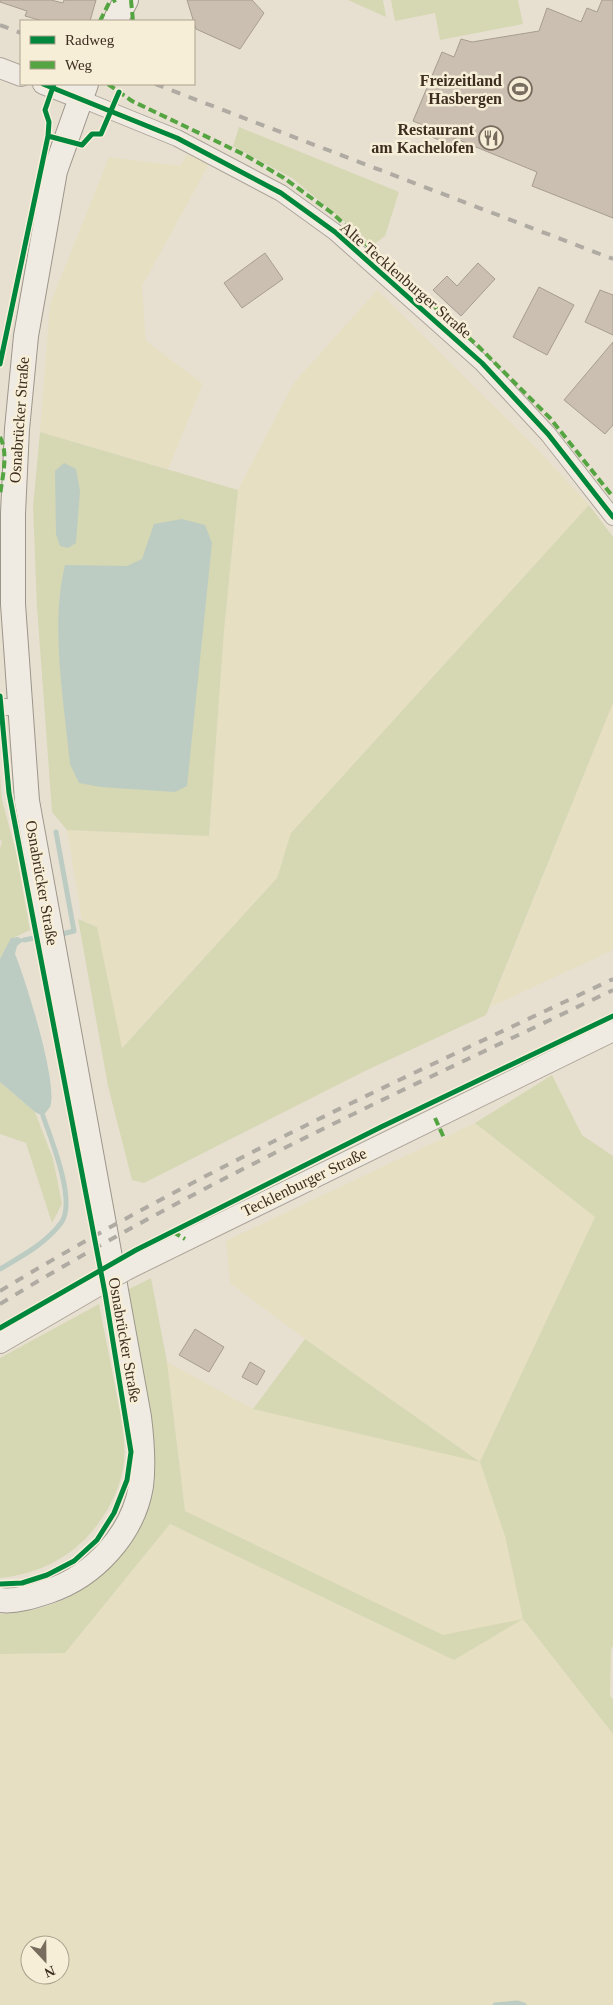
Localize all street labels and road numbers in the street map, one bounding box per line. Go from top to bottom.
street label: Alte Tecklenburger Straße [336,218,475,342]
street label: Osnabrücker Straße [6,356,32,484]
street label: Osnabrücker Straße [23,819,61,947]
street label: Tecklenburger Straße [239,1144,370,1221]
street label: Osnabrücker Straße [106,1276,144,1404]

